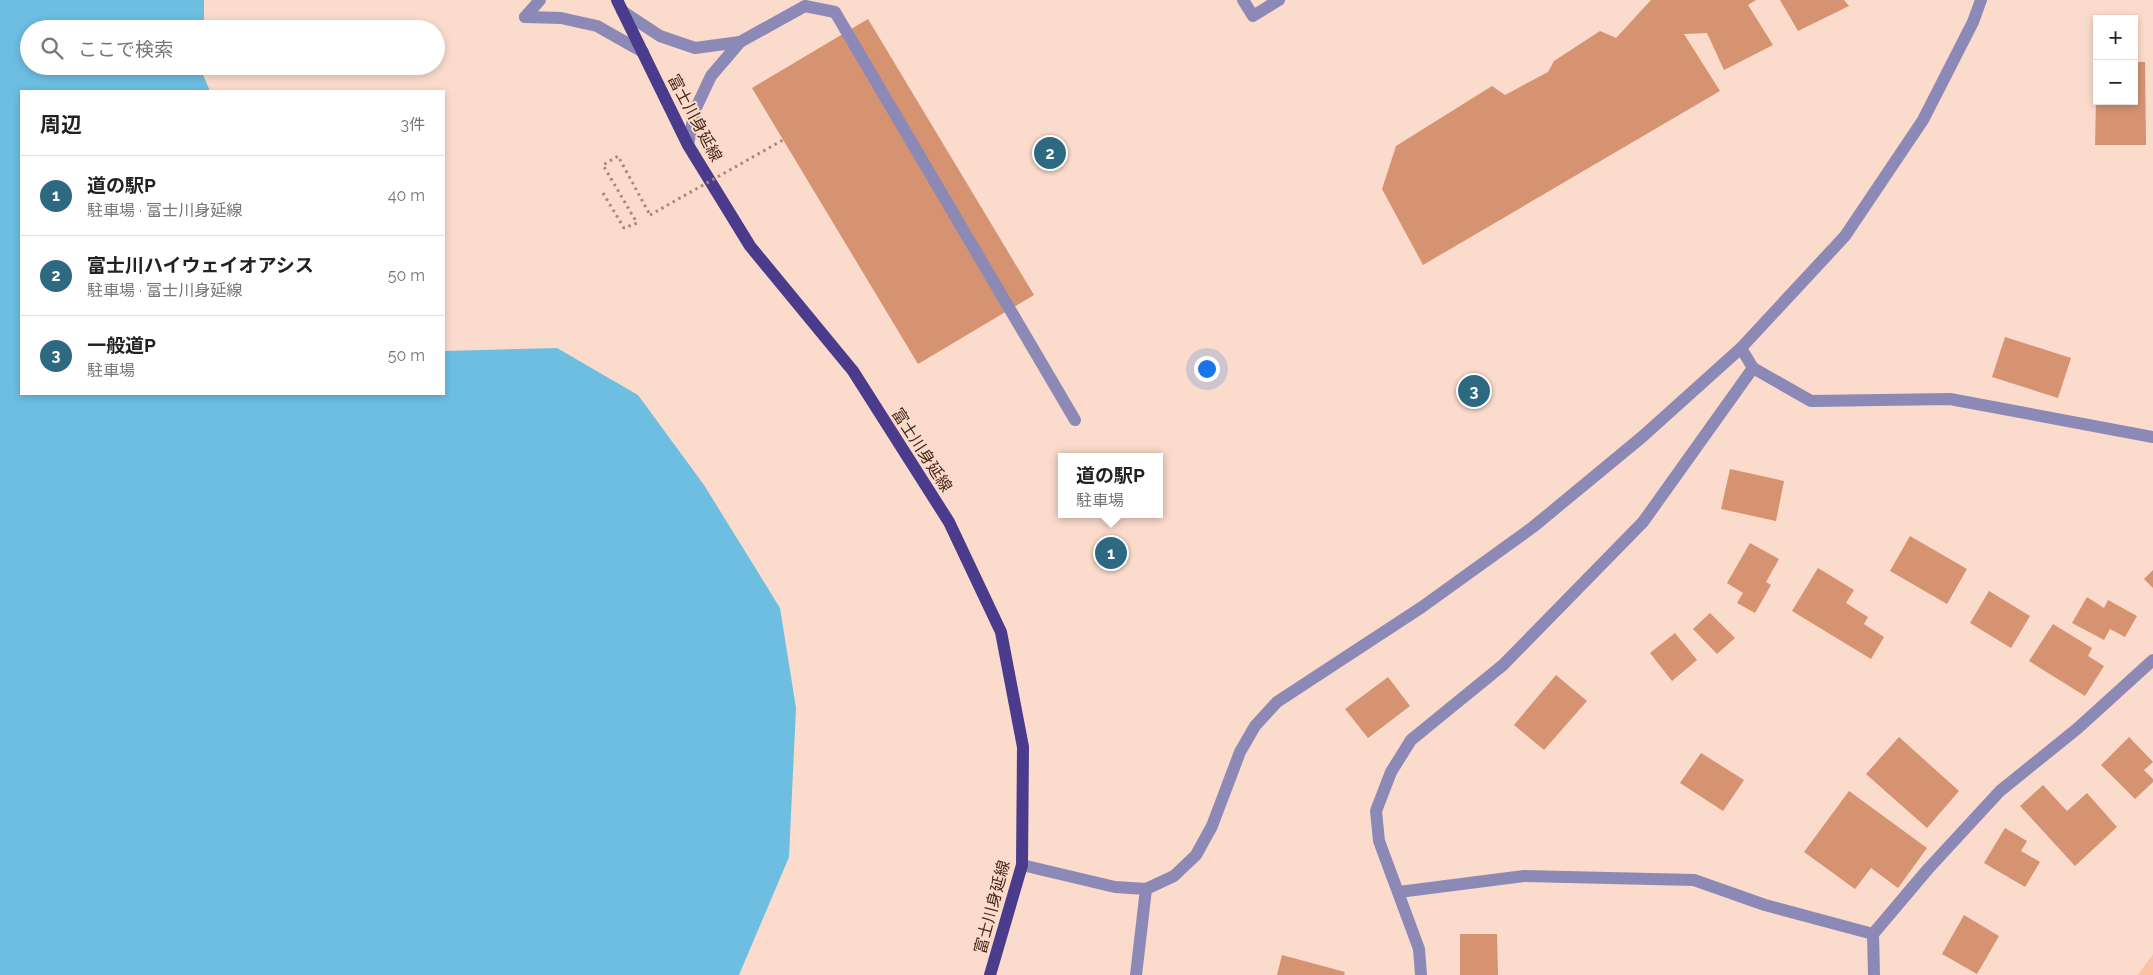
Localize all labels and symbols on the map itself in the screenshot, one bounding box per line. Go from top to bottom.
street label: 富士川身延線 [664,71,726,165]
pin: 2 [1034,134,1066,172]
your location [1194,356,1220,382]
pin: 3 [1458,372,1490,410]
street label: 富士川身延線 [888,405,956,495]
pin: 1 [1095,534,1127,572]
street label: 富士川身延線 [970,858,1014,956]

